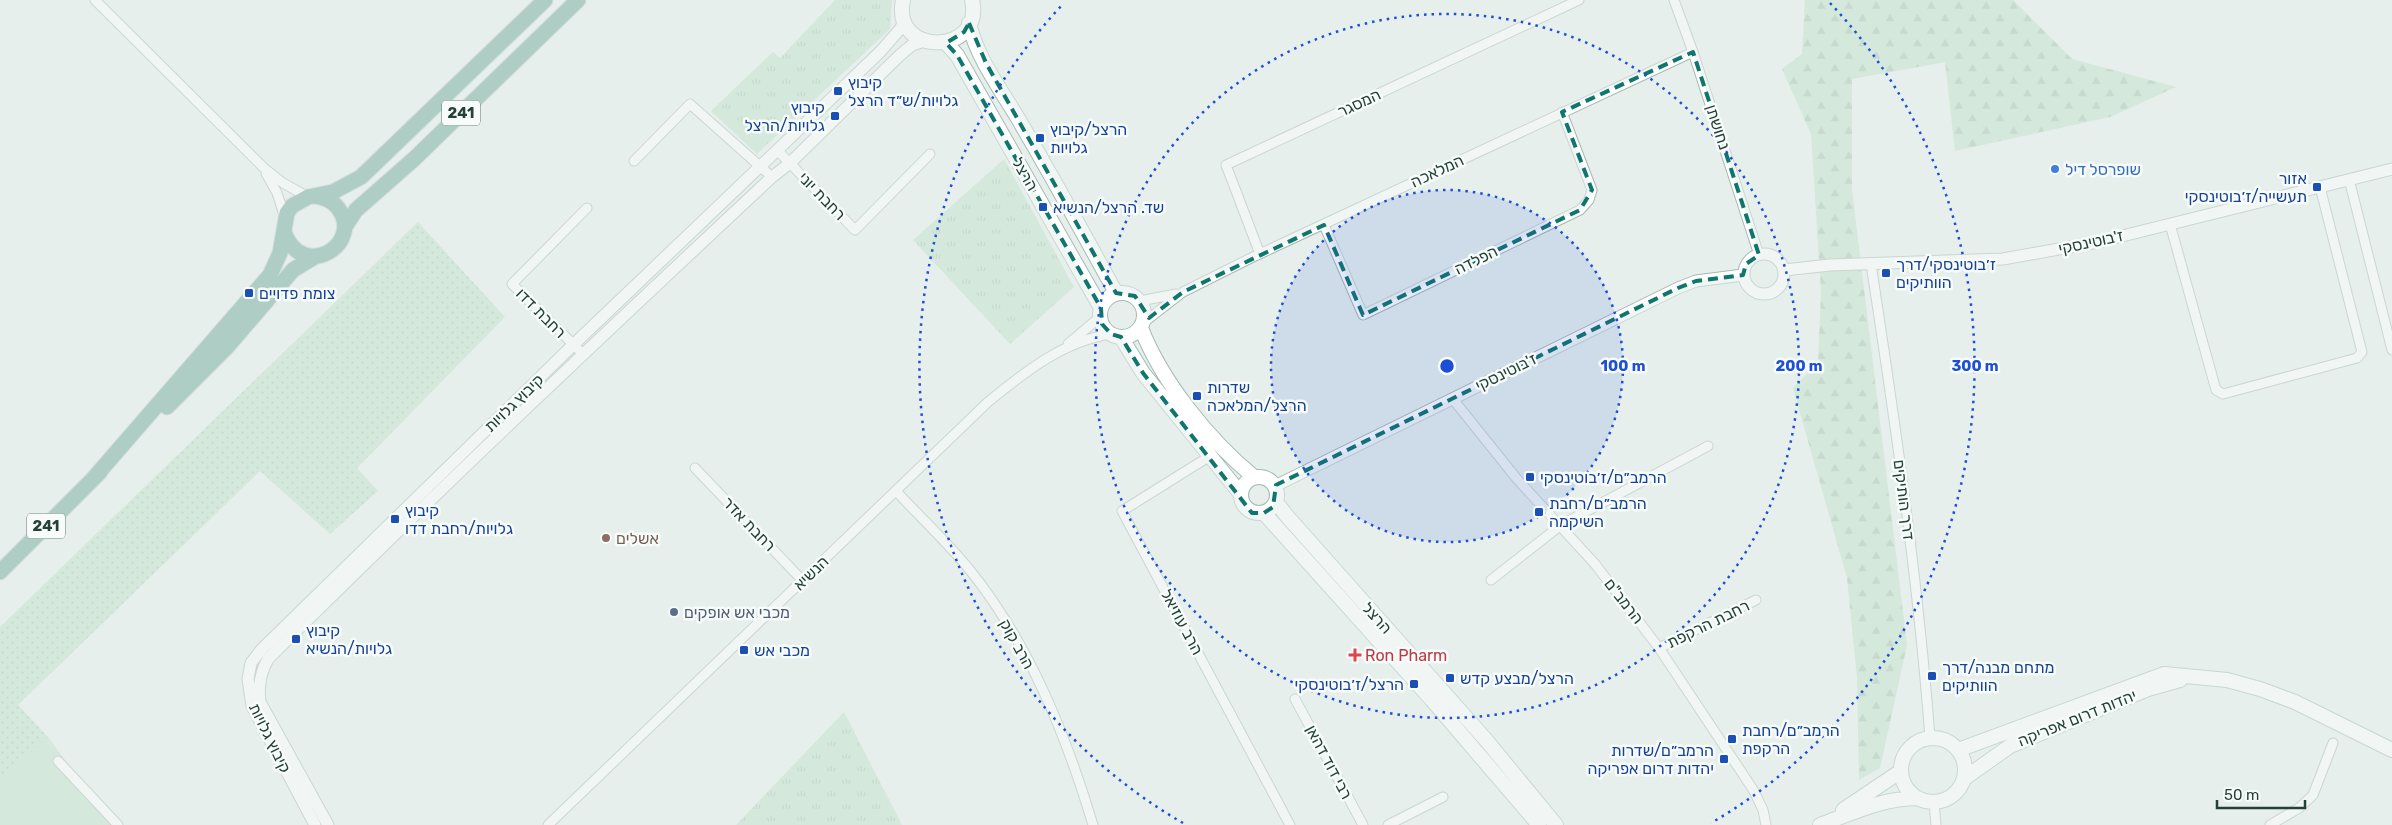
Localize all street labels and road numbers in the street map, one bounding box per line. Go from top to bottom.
street label: המסגר [1334,85,1384,121]
road number: 241 [442,100,480,126]
street label: נחושתן [1702,102,1734,152]
street label: המלאכה [1407,150,1467,192]
street label: הרצל [1008,154,1042,194]
street label: רחבת יוני [795,168,849,224]
street label: ז'בוטינסקי [2057,226,2125,258]
street label: הפלדה [1451,241,1501,279]
street label: רחבת דדו [512,284,570,342]
street label: ז'בוטינסקי [1472,349,1540,395]
street label: קיבוץ גלויות [480,370,548,436]
street label: דרך הותיקים [1890,458,1918,542]
street label: רחבת אדר [719,493,779,555]
road number: 241 [27,514,65,538]
street label: הנשיא [790,552,832,594]
street label: הרמב"ם [1600,575,1648,627]
street label: הרב עוזיאל [1157,586,1207,658]
street label: רחבת הרקפת [1664,596,1752,652]
street label: הרצל [1358,598,1396,638]
street label: הרב קוק [995,616,1039,672]
street label: יהדות דרום אפריקה [2015,686,2139,750]
street label: קיבוץ גלויות [245,700,295,776]
street label: רבי דוד דהאן [1302,722,1356,802]

